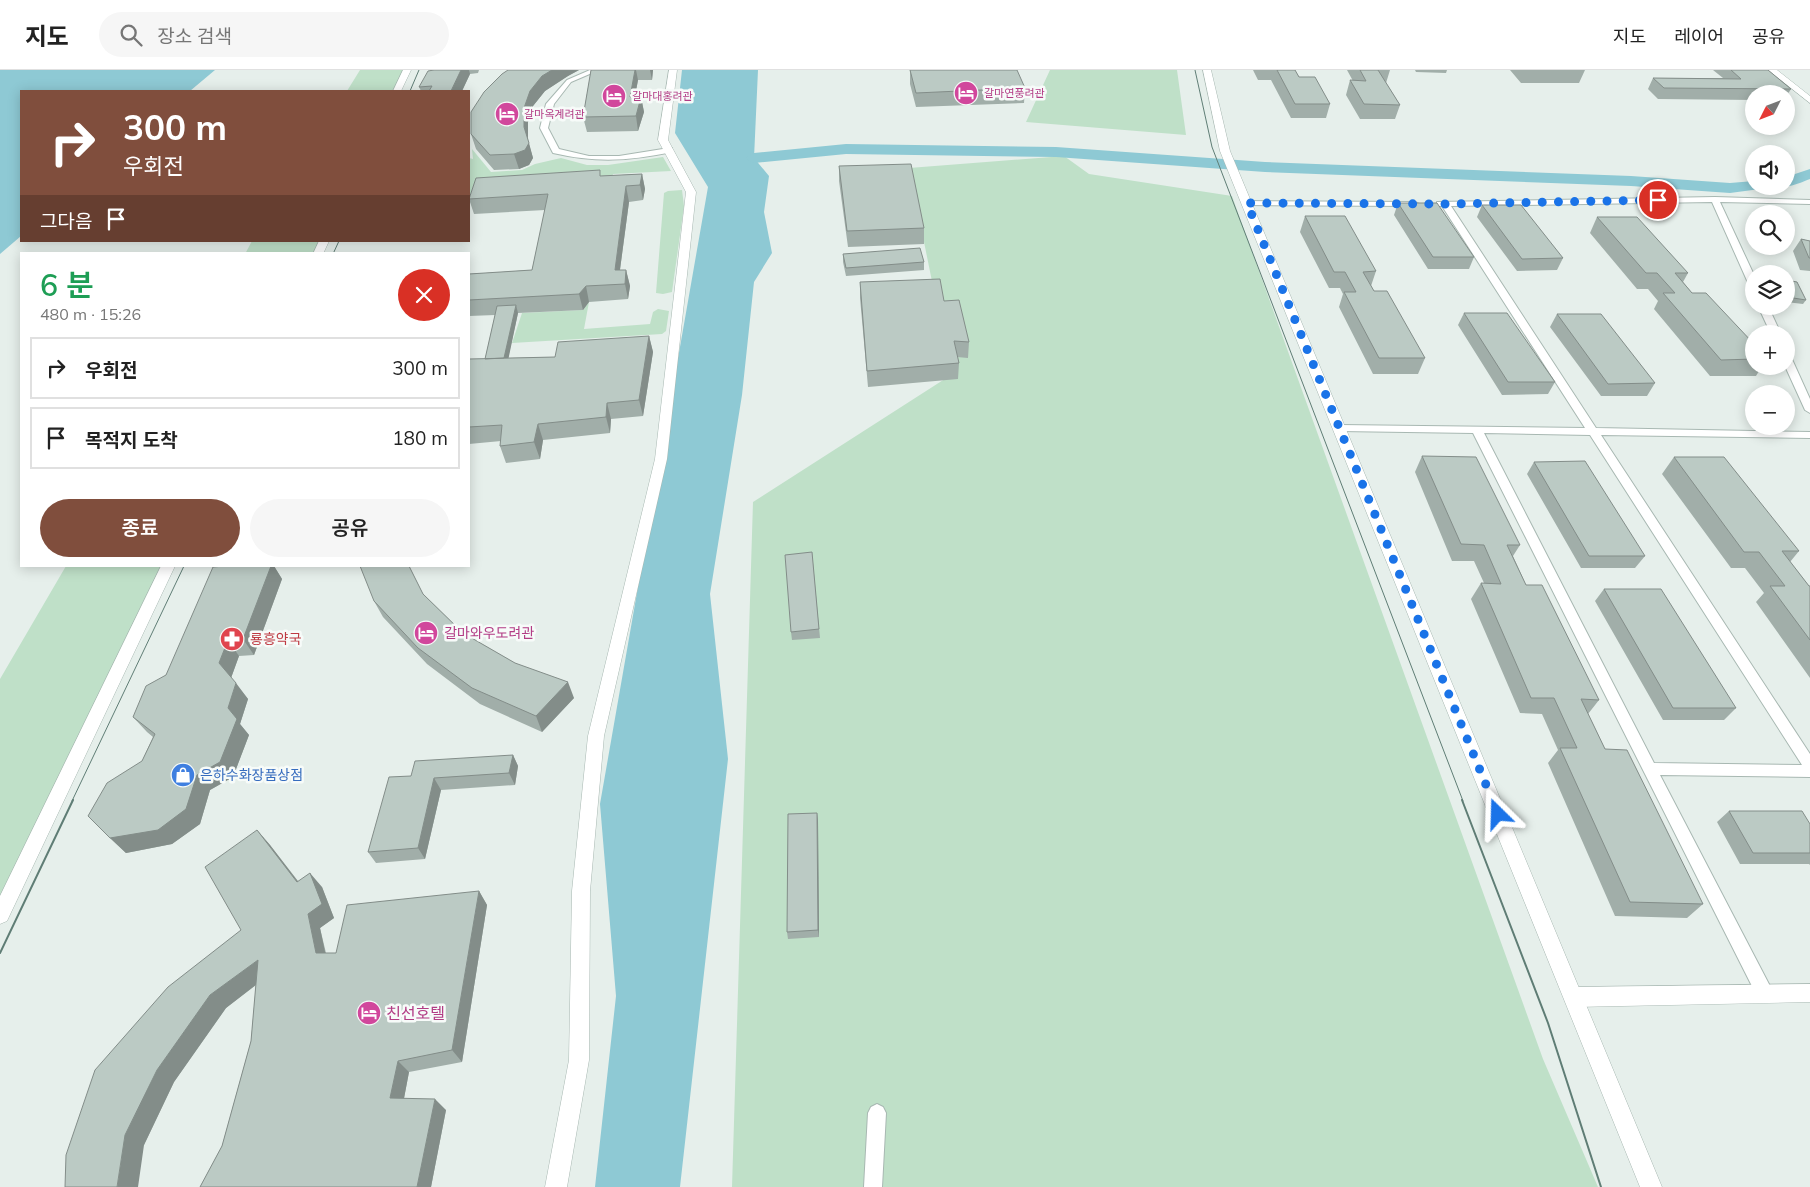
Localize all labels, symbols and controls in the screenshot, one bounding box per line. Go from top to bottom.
search box [99,12,449,57]
text: 지도 [25,21,69,51]
icon: search [117,21,145,49]
text: 장소 검색 [157,24,232,48]
text: 지도 [1613,25,1646,48]
text: 레이어 [1674,25,1724,48]
text: 공유 [1752,25,1785,48]
hotel icon: 갈마연풍려관 [953,80,979,106]
hotel icon: 갈마대홍려관 [601,83,627,109]
north arrow [1745,85,1795,135]
map controls [1745,85,1795,435]
place label: 갈마연풍려관 [984,86,1045,100]
place label: 갈마대홍려관 [632,89,693,103]
hotel icon: 갈마옥계려관 [494,101,520,127]
text: 300 m [123,105,227,149]
place label: 갈마옥계려관 [524,107,585,121]
icon: right [40,110,105,175]
button: sound [1745,145,1795,195]
text: 우회전 [123,152,184,180]
pin [1637,179,1679,221]
icon: arrive [1644,186,1672,214]
icon: arrive [102,205,130,233]
button: search [1745,205,1795,255]
text: 그다음 [40,209,92,233]
button: layers [1745,265,1795,315]
text: 6 분 [40,266,94,304]
button: close [398,269,450,321]
text: 480 m · 15:26 [40,304,141,324]
button: + [1745,325,1795,375]
icon: right [42,354,70,382]
text: 300 m [392,356,448,380]
text: 우회전 [85,358,137,382]
button: − [1745,385,1795,435]
icon: arrive [42,424,70,452]
text: 180 m [392,426,448,450]
text: 목적지 도착 [85,428,178,452]
button: 종료 [40,499,240,557]
button: 공유 [250,499,450,557]
hotel icon: 갈마와우도려관 [413,620,439,646]
place label: 갈마와우도려관 [444,624,534,642]
pharmacy icon: 룡흥약국 [219,626,245,652]
place label: 룡흥약국 [250,630,302,648]
shop icon: 은하수화장품상점 [170,762,196,788]
place label: 은하수화장품상점 [200,766,303,784]
position arrow [1471,787,1523,839]
hotel icon: 친선호텔 [356,1000,382,1026]
place label: 친선호텔 [386,1003,445,1023]

